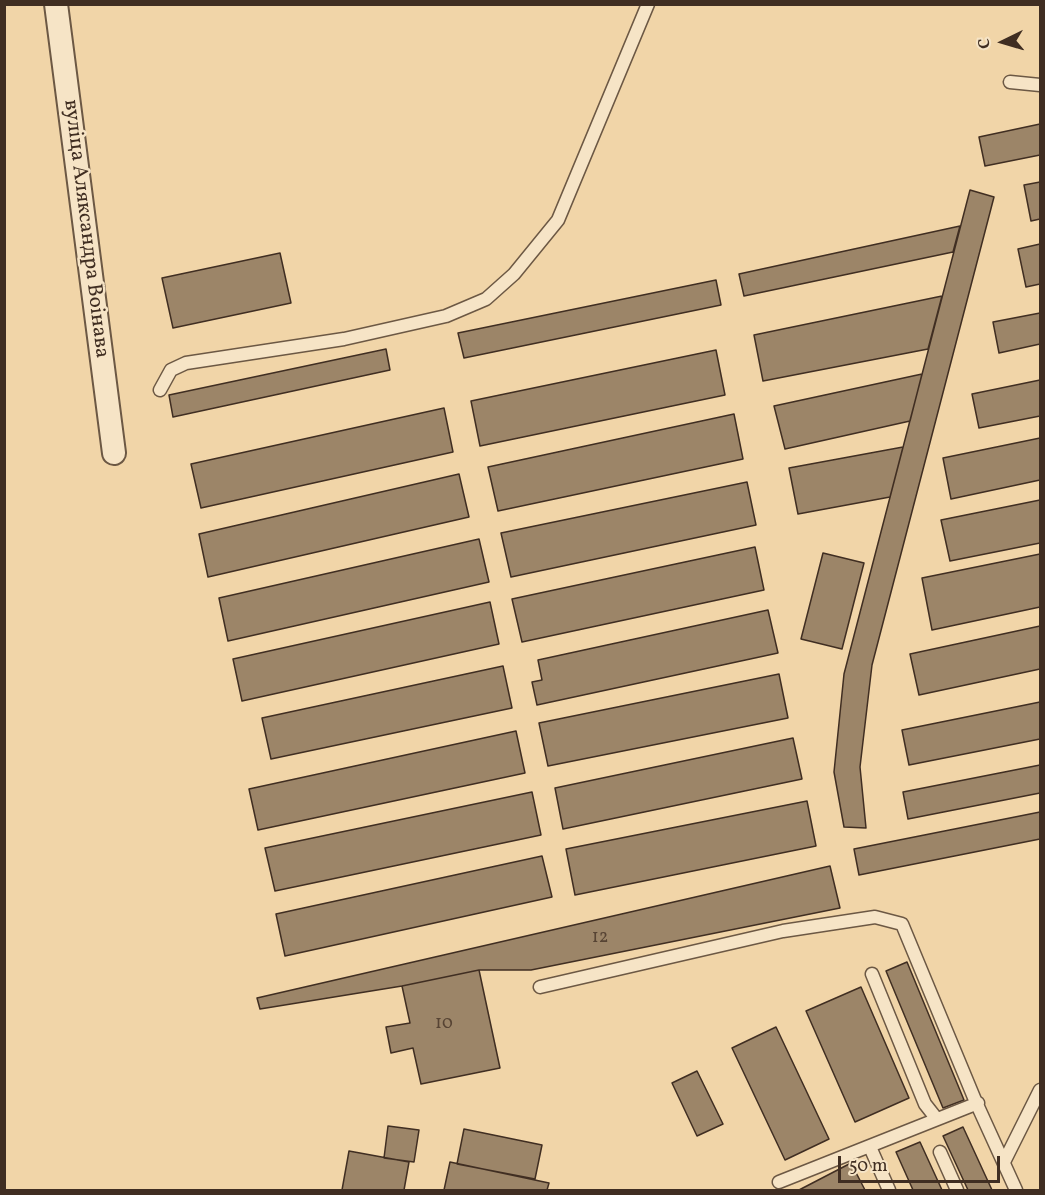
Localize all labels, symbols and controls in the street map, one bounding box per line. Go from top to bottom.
north arrow [973,12,1033,72]
text: С [974,37,996,50]
street label: вуліца Аляксандра Воінава [57,98,113,360]
house number: 12 [592,928,608,950]
house number: 10 [435,1014,453,1036]
scale bar [841,1144,1003,1182]
text: 50 m [849,1154,888,1179]

